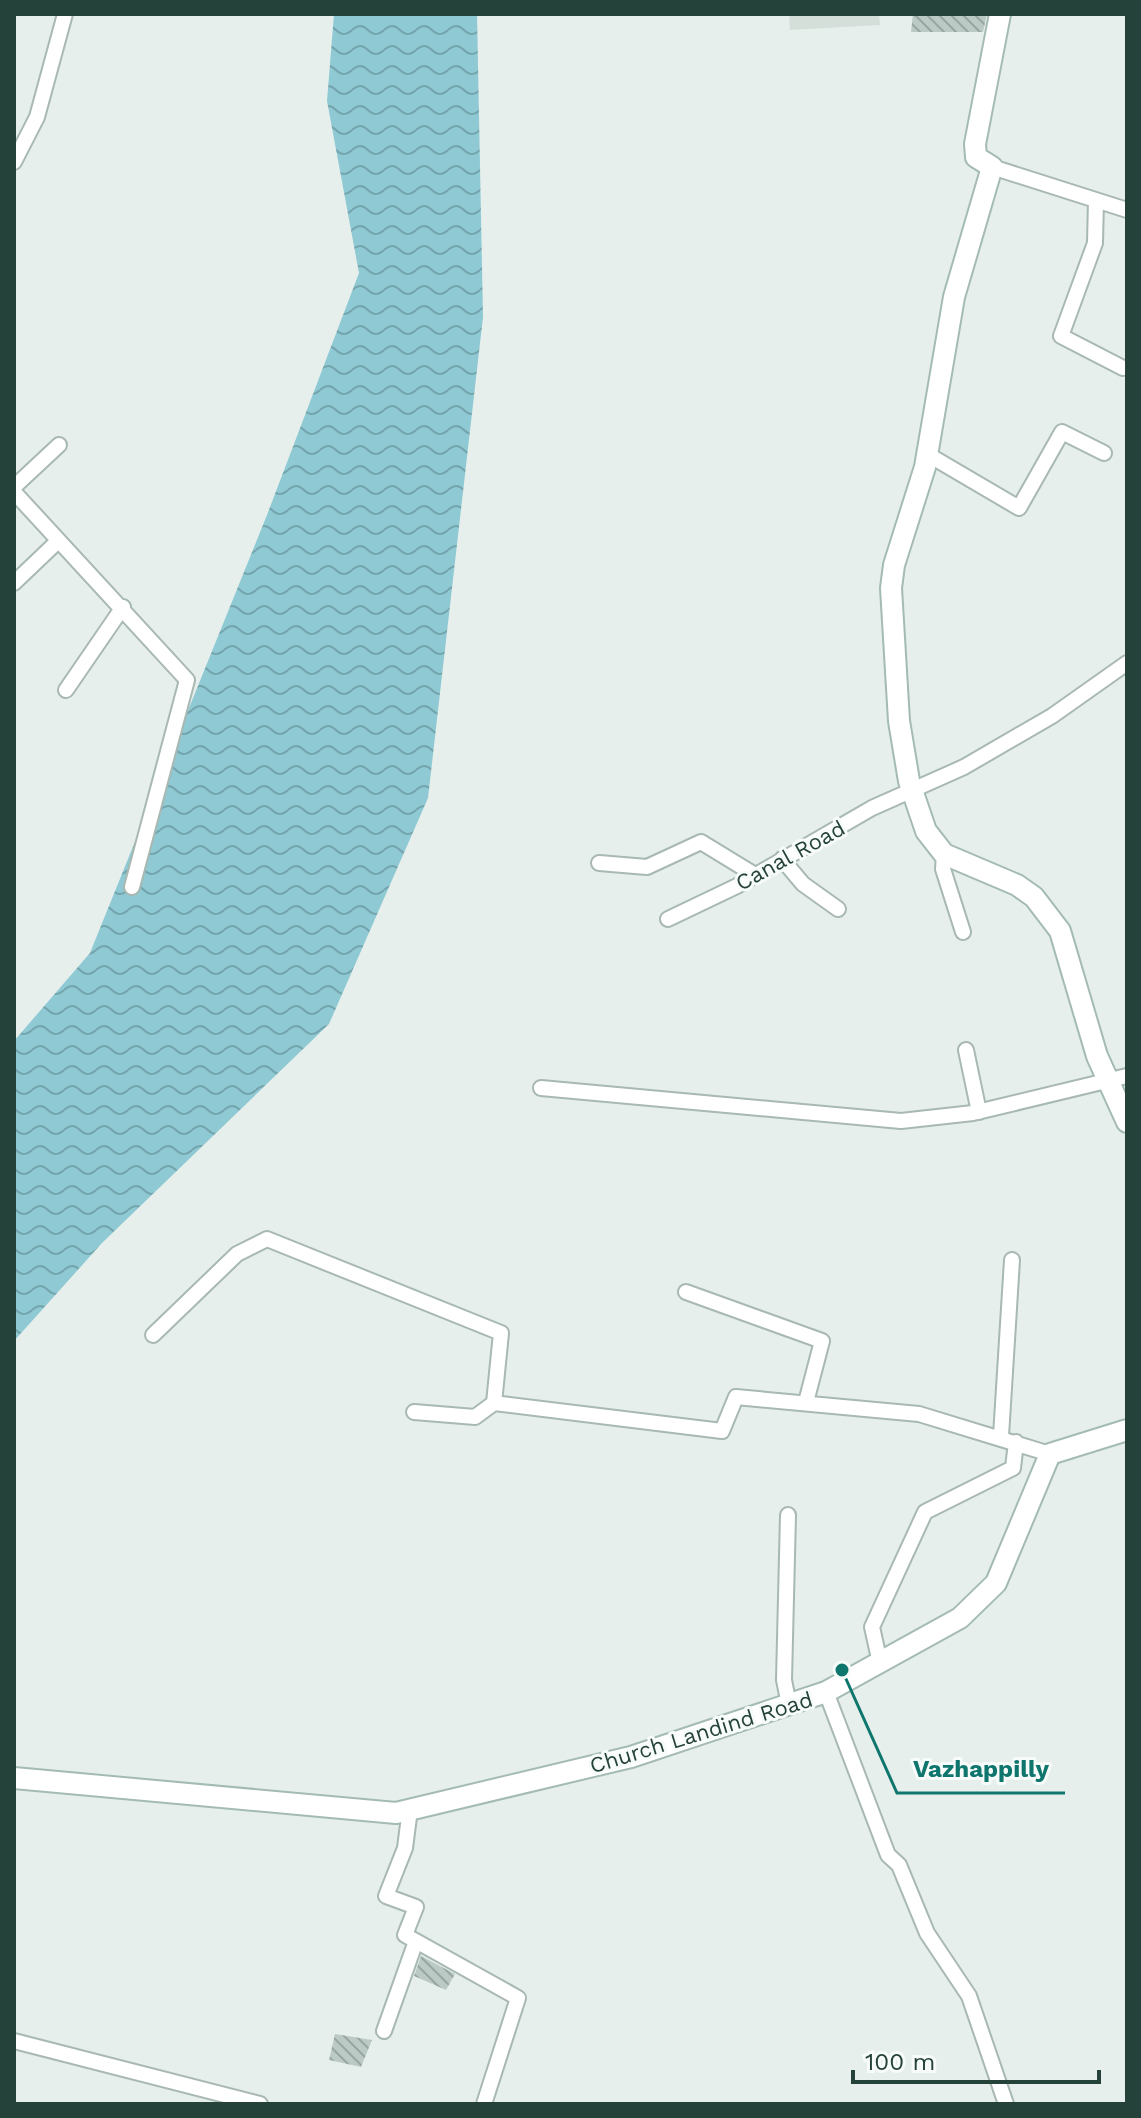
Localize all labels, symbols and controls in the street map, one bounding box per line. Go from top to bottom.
street label: Canal Road [731,815,849,896]
street label: Church Landind Road [587,1687,816,1778]
callout: Vazhappilly [897,1745,1065,1793]
text: Vazhappilly [913,1755,1049,1783]
scale bar [853,2034,1099,2084]
text: 100 m [865,2048,935,2076]

